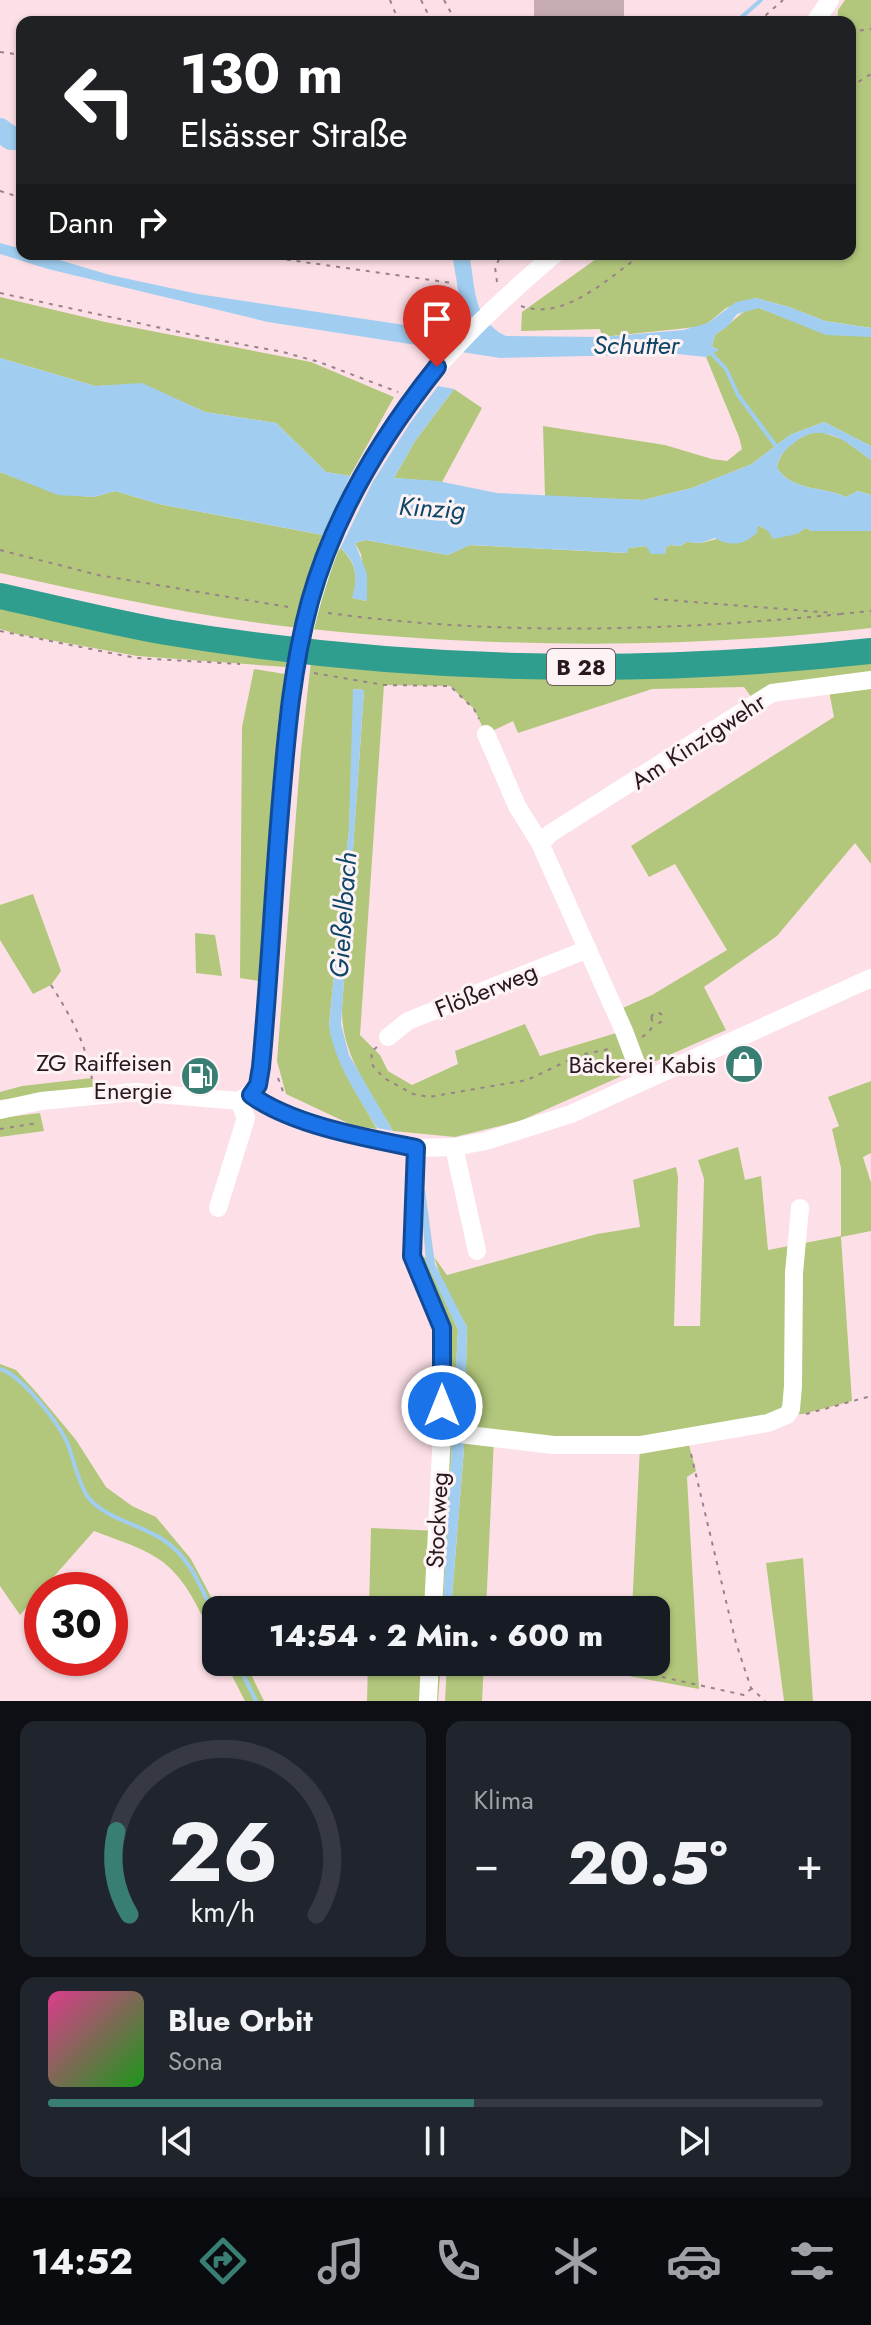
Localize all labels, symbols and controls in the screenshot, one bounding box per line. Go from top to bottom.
text: 130 m [180,33,343,114]
icon: left [48,48,152,152]
text: Elsässer Straße [180,108,408,160]
icon: right [130,200,174,244]
text: Dann [48,201,114,244]
pin [403,285,471,367]
icon: arrive [415,297,459,341]
water label: Schutter [593,326,680,364]
water label: Kinzig [397,487,467,529]
road number: B 28 [547,649,615,685]
street label: Am Kinzigwehr [624,684,773,798]
water label: Gießelbach [320,851,366,979]
street label: Flößerweg [430,954,542,1026]
shop icon: Bäckerei Kabis [723,1043,765,1085]
place label: ZG Raiffeisen Energie [36,1045,172,1108]
place label: Bäckerei Kabis [569,1047,716,1082]
fuel station icon: ZG Raiffeisen Energie [179,1055,221,1097]
position arrow [400,1364,484,1448]
street label: Stockweg [417,1471,457,1569]
speed limit sign: 30 [24,1572,128,1676]
text: 14:54 · 2 Min. · 600 m [269,1614,603,1657]
text: Klima [474,1781,534,1819]
text: 26 [168,1792,278,1912]
text: 20.5° [568,1820,728,1907]
text: − [474,1832,499,1896]
text: + [796,1832,823,1896]
text: km/h [190,1891,255,1933]
text: Blue Orbit [168,1999,313,2042]
text: Sona [168,2042,223,2080]
icon: previous [155,2119,199,2163]
icon: pause [413,2119,457,2163]
icon: next [672,2119,716,2163]
icon: directions [195,2233,251,2289]
icon: music [313,2233,369,2289]
icon: phone [430,2233,486,2289]
icon: climate [548,2233,604,2289]
icon: car [666,2233,722,2289]
icon: filters [784,2233,840,2289]
text: 14:52 [31,2235,133,2287]

